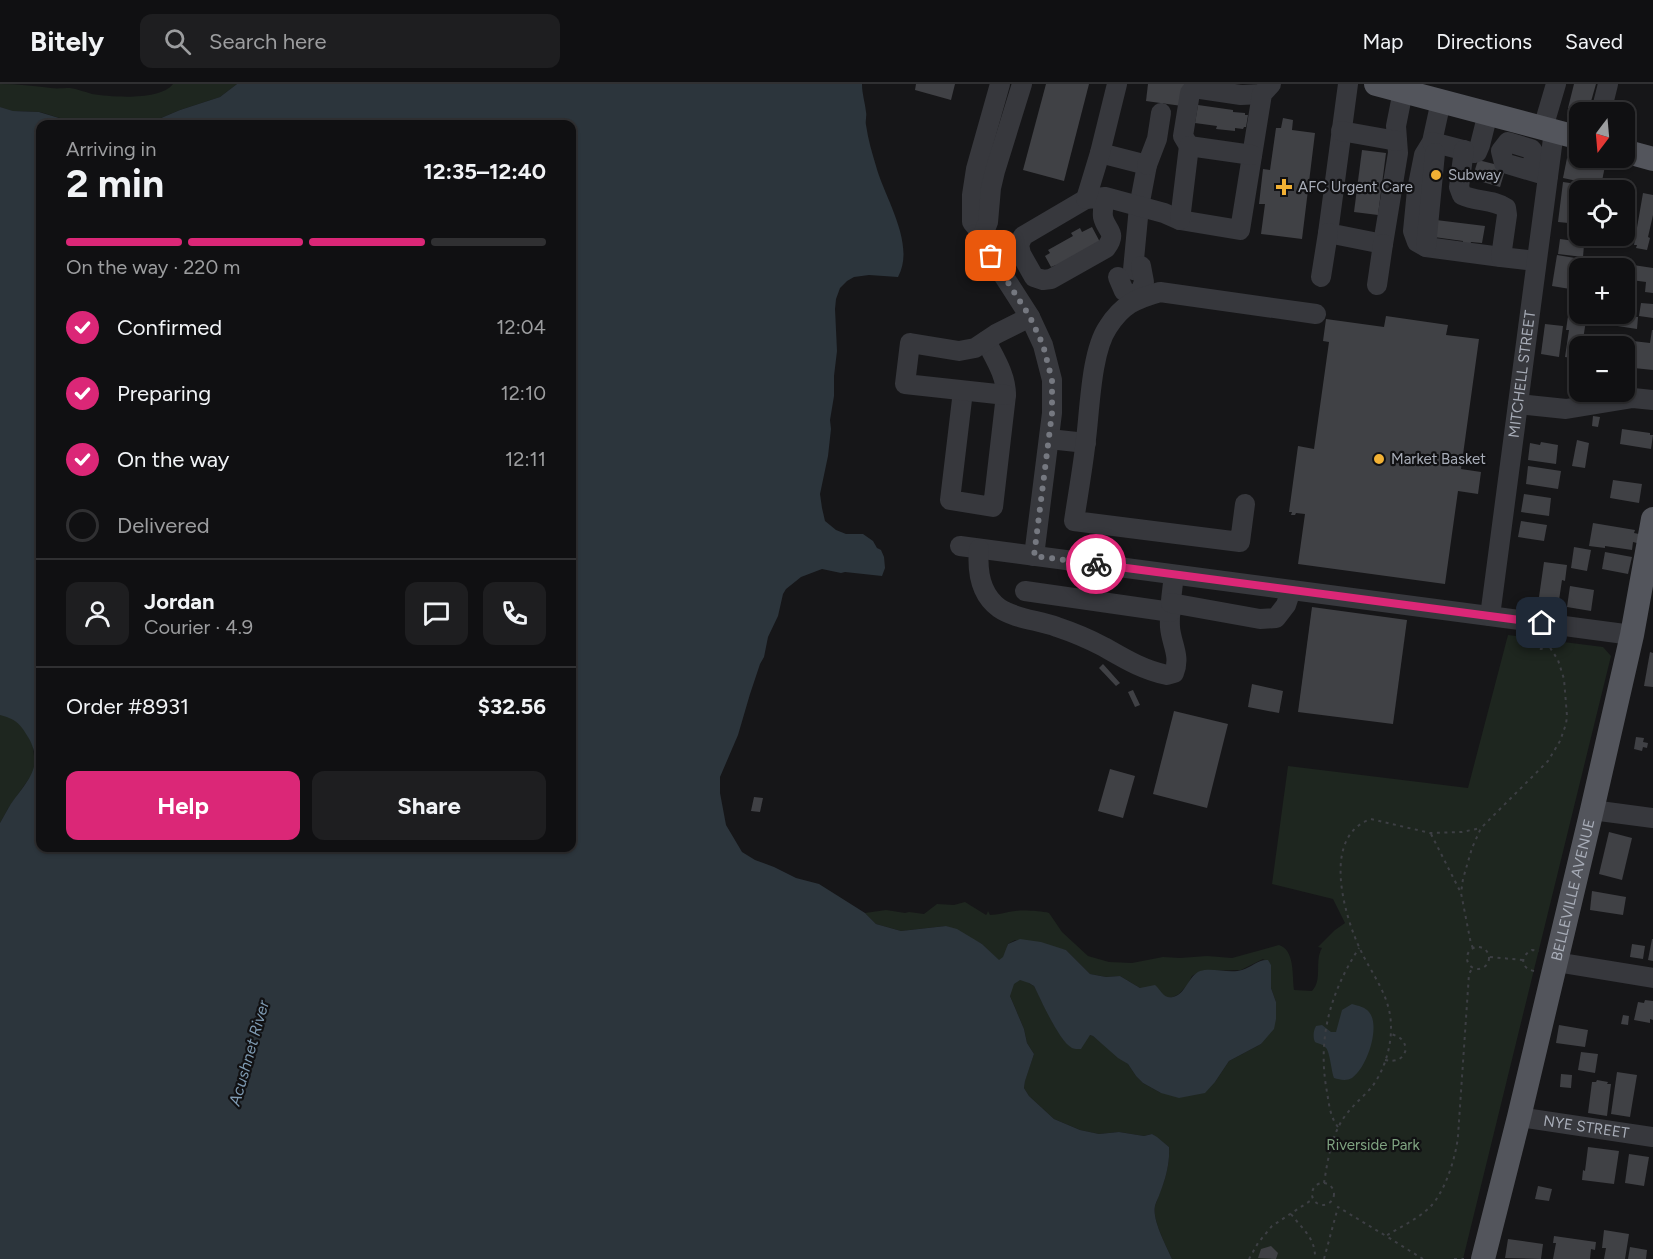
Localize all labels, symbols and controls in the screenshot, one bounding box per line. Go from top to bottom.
search box [140,14,560,68]
text: Bitely [30,24,104,58]
icon: search [161,25,194,58]
text: Search here [209,28,327,55]
text: Map [1362,29,1403,54]
text: Directions [1436,29,1532,54]
text: Saved [1565,29,1623,54]
north arrow [1569,102,1635,168]
map controls [1569,102,1635,402]
text: Arriving in [66,137,156,161]
text: 12:35–12:40 [423,158,546,185]
text: 2 min [66,160,164,207]
place label: Subway [1448,166,1501,184]
marker: Subway [1429,168,1443,182]
marker: AFC Urgent Care [1275,178,1293,196]
place label: AFC Urgent Care [1298,178,1413,196]
button: locate [1569,180,1635,246]
pin [965,230,1016,281]
icon: bag [974,239,1007,272]
text: On the way · 220 m [66,255,240,279]
button: + [1569,258,1635,324]
street label: MITCHELL STREET [1505,309,1539,439]
icon: check [66,311,99,344]
text: Confirmed [117,314,222,341]
text: 12:04 [496,315,546,339]
button: − [1569,336,1635,402]
icon: check [66,377,99,410]
text: Preparing [117,380,211,407]
text: 12:10 [500,381,546,405]
icon: check [66,443,99,476]
text: On the way [117,446,229,473]
text: 12:11 [505,447,546,471]
place label: Market Basket [1391,450,1486,468]
marker: Market Basket [1372,452,1386,466]
text: Delivered [117,512,210,539]
courier [1066,534,1126,594]
icon: bike [1080,548,1113,581]
button: person [66,582,129,645]
button: chat [405,582,468,645]
button: phone [483,582,546,645]
text: Jordan [144,588,215,615]
pin [1516,597,1567,648]
icon: home [1525,606,1558,639]
text: Courier · 4.9 [144,615,253,639]
text: Order #8931 [66,693,189,720]
text: $32.56 [478,693,546,720]
button: Help [66,771,300,840]
button: Share [312,771,546,840]
street label: BELLEVILLE AVENUE [1547,817,1599,963]
water label: Acushnet River [225,998,273,1109]
street label: NYE STREET [1542,1112,1631,1142]
park label: Riverside Park [1326,1136,1420,1154]

